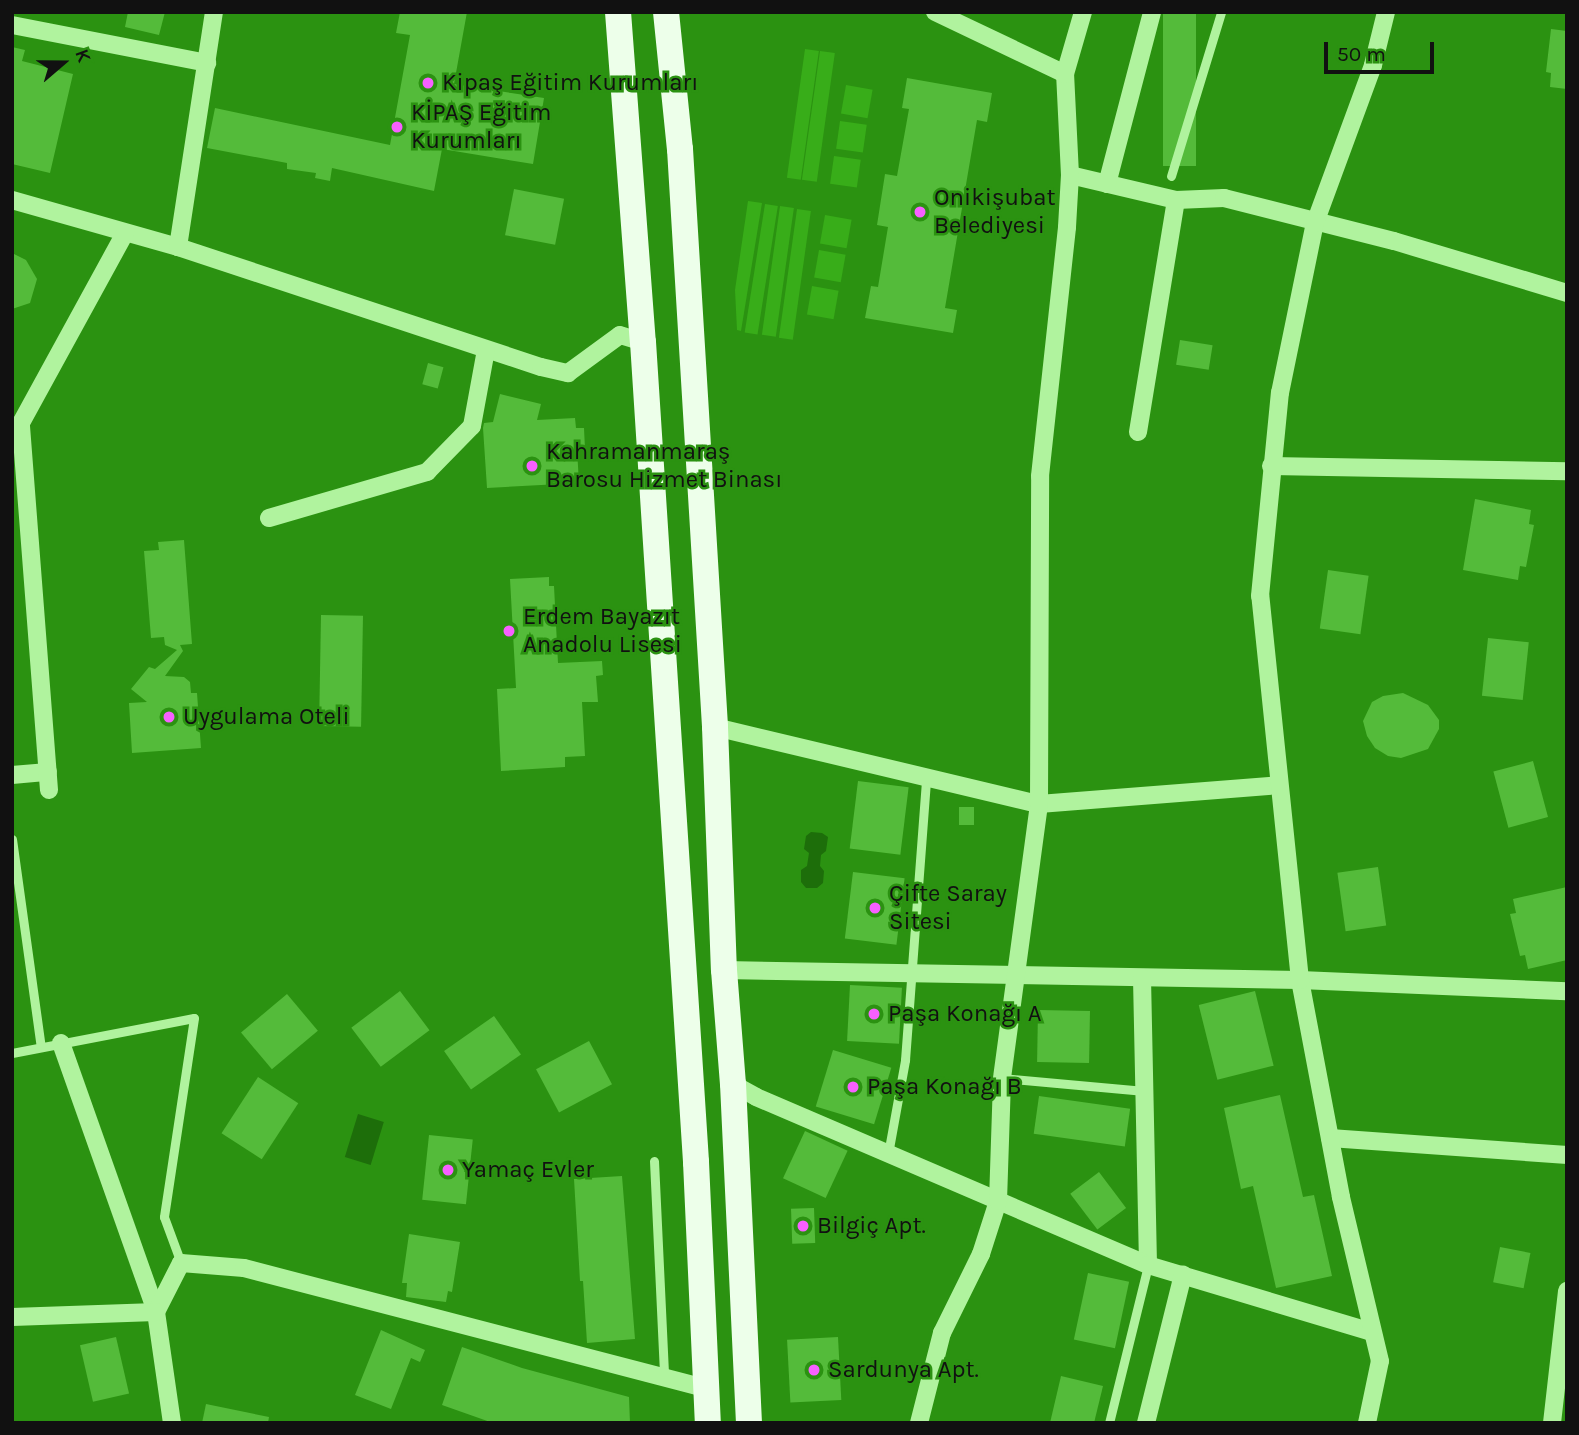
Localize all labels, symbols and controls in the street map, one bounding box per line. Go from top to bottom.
north arrow [28,28,98,98]
scale bar [1327,28,1437,72]
text: 50 m [1337,42,1386,66]
text: K [70,46,95,65]
place label: Kipaş Eğitim Kurumları [442,69,698,97]
marker: Kipaş Eğitim Kurumları [420,75,436,91]
place label: KİPAŞ Eğitim Kurumları [411,99,551,155]
marker: KİPAŞ Eğitim Kurumları [389,119,405,135]
place label: Onikişubat Belediyesi [934,184,1055,240]
marker: Onikişubat Belediyesi [912,204,928,220]
place label: Kahramanmaraş Barosu Hizmet Binası [546,438,782,494]
marker: Kahramanmaraş Barosu Hizmet Binası [524,458,540,474]
place label: Erdem Bayazıt Anadolu Lisesi [523,603,682,659]
marker: Erdem Bayazıt Anadolu Lisesi [501,623,517,639]
place label: Uygulama Oteli [183,703,350,731]
marker: Uygulama Oteli [161,709,177,725]
place label: Çifte Saray Sitesi [889,880,1007,936]
marker: Çifte Saray Sitesi [867,900,883,916]
place label: Paşa Konağı A [888,1000,1042,1028]
marker: Paşa Konağı A [866,1006,882,1022]
place label: Paşa Konağı B [867,1073,1022,1101]
marker: Paşa Konağı B [845,1079,861,1095]
place label: Yamaç Evler [462,1156,594,1184]
marker: Yamaç Evler [440,1162,456,1178]
place label: Bilgiç Apt. [817,1212,926,1240]
marker: Bilgiç Apt. [795,1218,811,1234]
place label: Sardunya Apt. [828,1356,979,1384]
marker: Sardunya Apt. [806,1362,822,1378]

